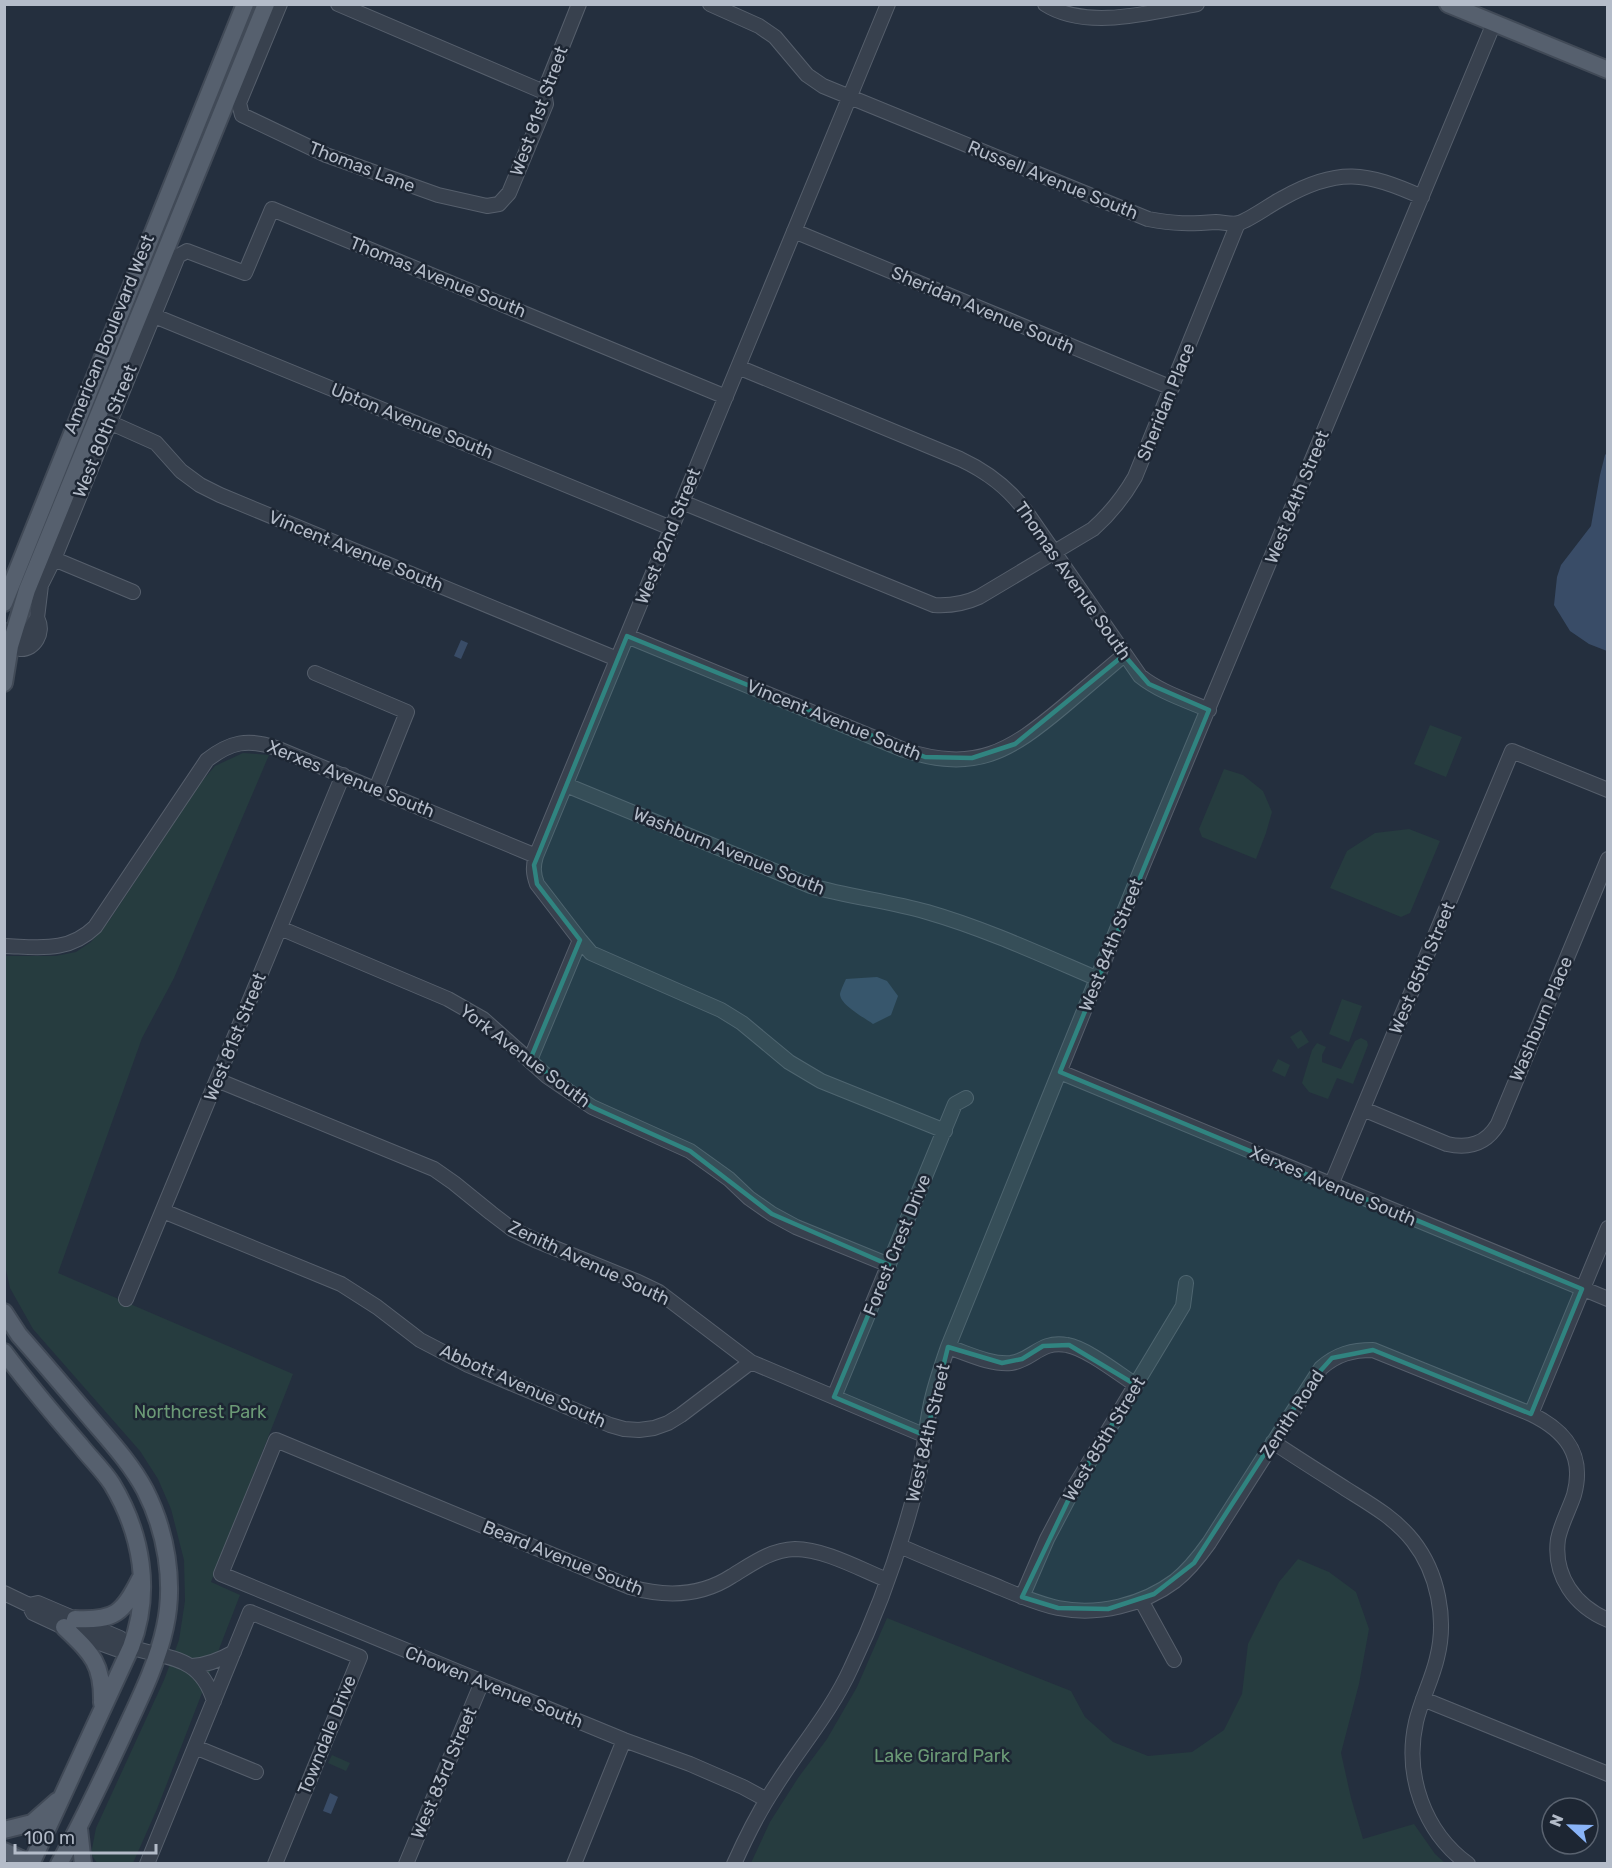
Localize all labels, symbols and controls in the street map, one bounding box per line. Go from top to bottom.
street label: West 81st Street [505,43,573,179]
street label: Russell Avenue South [965,136,1141,224]
street label: Thomas Lane [306,137,418,197]
street label: American Boulevard West [59,231,159,437]
street label: Thomas Avenue South [347,232,529,322]
street label: Sheridan Avenue South [888,261,1078,359]
street label: Sheridan Place [1132,340,1200,464]
street label: West 80th Street [68,361,142,501]
street label: Upton Avenue South [328,378,496,464]
street label: West 84th Street [1260,427,1334,567]
street label: West 82nd Street [631,465,705,607]
street label: Thomas Avenue South [1010,498,1136,664]
street label: Vincent Avenue South [265,506,447,596]
street label: Vincent Avenue South [743,675,925,765]
street label: Xerxes Avenue South [264,735,438,823]
street label: Washburn Avenue South [630,802,828,900]
street label: West 84th Street [1074,875,1148,1015]
street label: West 85th Street [1384,899,1460,1037]
street label: Washburn Place [1505,953,1577,1085]
street label: West 81st Street [199,970,271,1104]
street label: York Avenue South [455,1000,595,1112]
street label: Xerxes Avenue South [1247,1141,1419,1231]
street label: Forest Crest Drive [859,1171,935,1319]
street label: Zenith Avenue South [505,1216,673,1310]
street label: Abbott Avenue South [437,1339,609,1433]
street label: West 84th Street [901,1361,955,1505]
street label: Zenith Road [1255,1366,1329,1462]
street label: West 85th Street [1058,1373,1150,1505]
park label: Northcrest Park [134,1401,267,1423]
street label: Beard Avenue South [480,1516,646,1600]
street label: Chowen Avenue South [402,1641,586,1733]
street label: Towndale Drive [293,1672,361,1798]
street label: West 83rd Street [406,1704,482,1842]
park label: Lake Girard Park [874,1745,1011,1767]
north arrow [1540,1796,1600,1856]
text: N [1546,1812,1568,1829]
scale bar [15,1817,156,1855]
text: 100 m [24,1827,75,1849]

